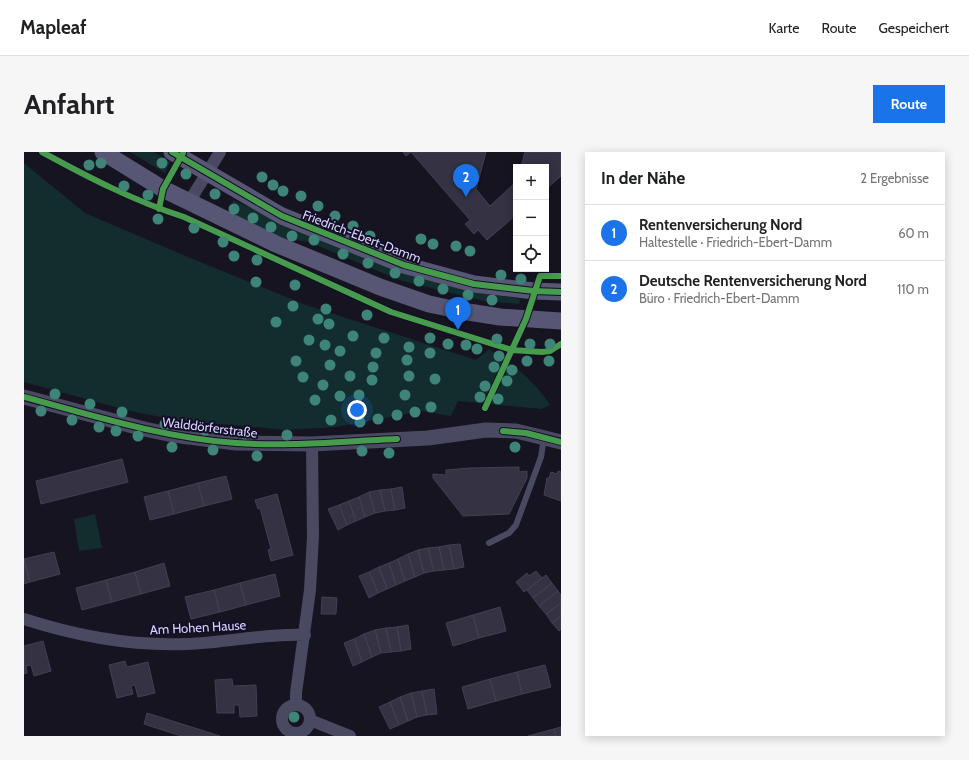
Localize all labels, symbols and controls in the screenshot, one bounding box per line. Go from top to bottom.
text: Mapleaf [20,16,87,39]
text: Karte [769,19,799,37]
text: Route [821,19,857,37]
text: Gespeichert [879,19,949,37]
button: Route [873,85,945,123]
text: Anfahrt [24,87,114,121]
pin: 2 [453,164,479,197]
map controls [513,164,549,272]
button: + [513,164,549,200]
text: In der Nähe [601,168,685,188]
text: 2 Ergebnisse [860,170,929,186]
button: − [513,200,549,236]
street label: Friedrich-Ebert-Damm [300,206,424,266]
text: Rentenversicherung Nord [639,216,802,234]
text: 1 [612,225,616,241]
text: 60 m [898,225,929,241]
text: Haltestelle · Friedrich-Ebert-Damm [639,234,832,250]
button: locate [513,236,549,272]
text: Deutsche Rentenversicherung Nord [639,272,867,290]
text: 2 [611,281,617,297]
text: 110 m [897,281,929,297]
text: Büro · Friedrich-Ebert-Damm [639,290,799,306]
pin: 1 [445,297,471,330]
your location [347,400,367,420]
street label: Walddörferstraße [161,413,259,441]
street label: Am Hohen Hause [149,616,247,638]

